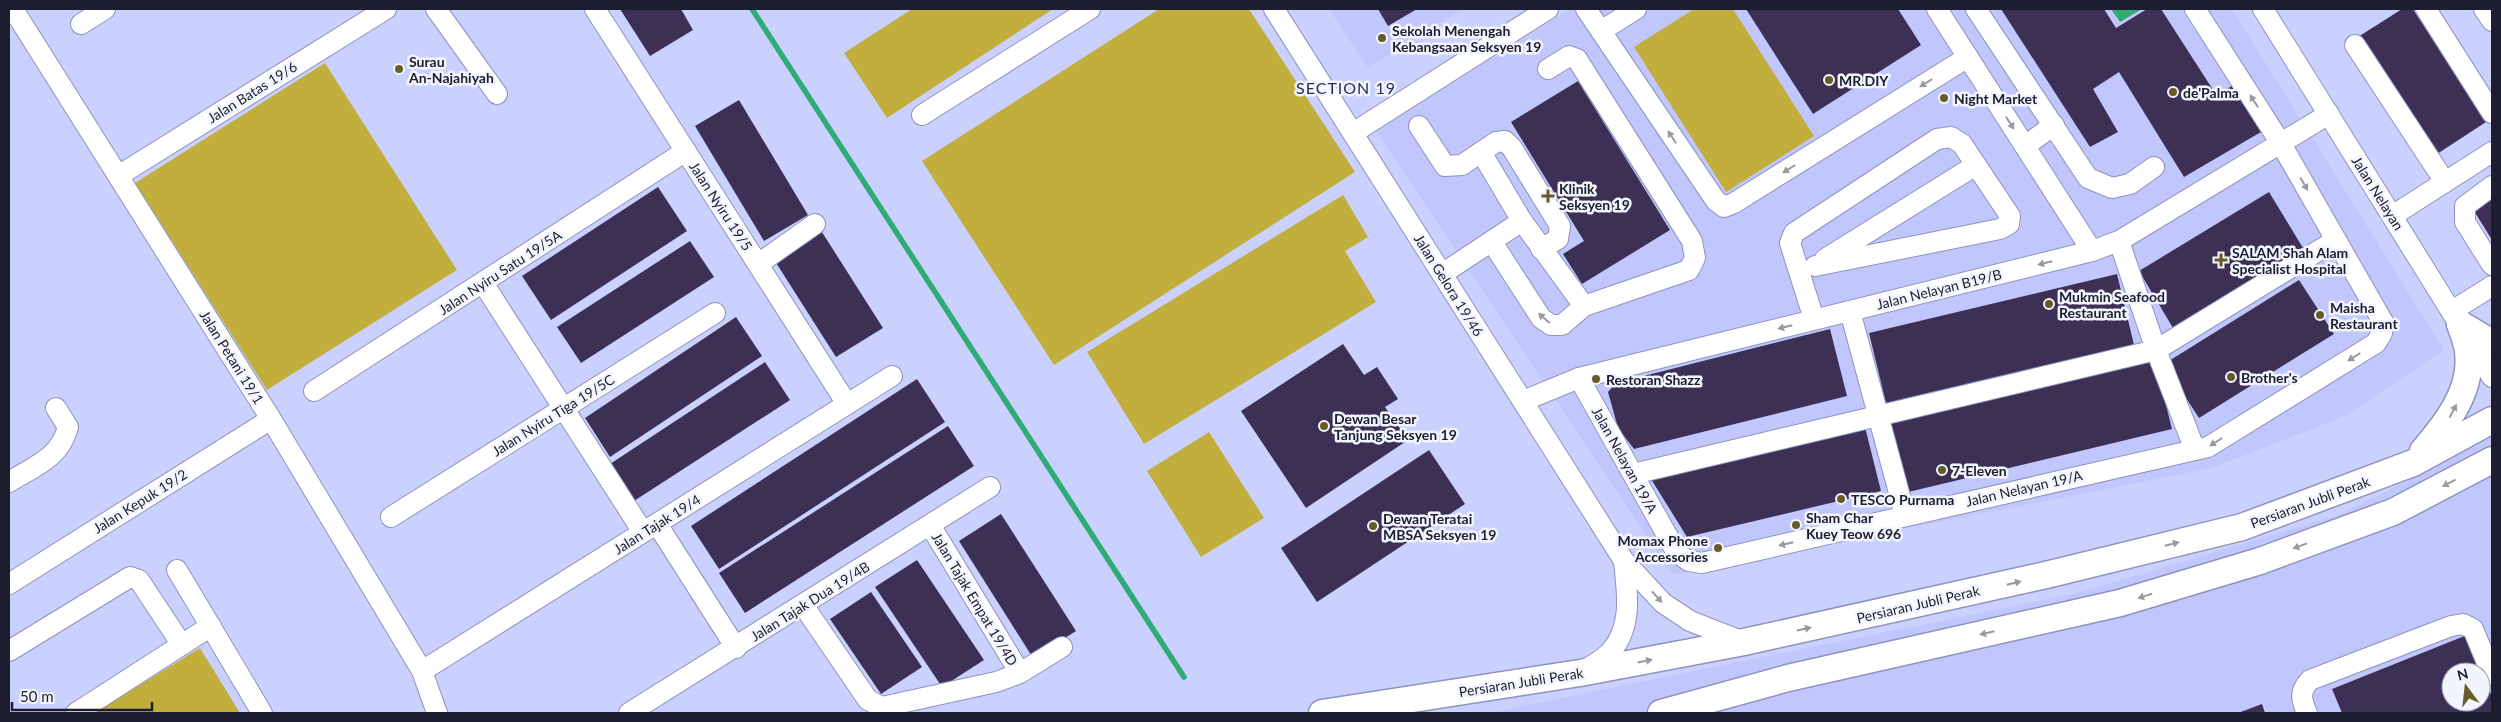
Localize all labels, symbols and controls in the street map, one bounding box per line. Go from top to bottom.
place label: Sekolah Menengah Kebangsaan Seksyen 19 [1392,22,1541,55]
marker: Sekolah Menengah Kebangsaan Seksyen 19 [1376,32,1388,44]
place label: Surau An-Najahiyah [408,53,494,86]
street label: Jalan Batas 19/6 [204,58,300,126]
marker: Surau An-Najahiyah [393,63,405,75]
place label: MR.DIY [1839,72,1889,89]
marker: MR.DIY [1823,74,1835,86]
district label: SECTION 19 [1296,78,1396,97]
one-way arrow [1920,78,1933,87]
place label: de'Palma [2183,84,2239,101]
marker: de'Palma [2167,86,2179,98]
place label: Night Market [1954,90,2038,107]
marker: Night Market [1938,92,1950,104]
one-way arrow [2249,94,2259,107]
one-way arrow [2006,117,2015,130]
one-way arrow [1668,130,1677,143]
street label: Jalan Nelayan [2349,153,2407,233]
street label: Jalan Nyiru 19/5 [686,158,756,254]
one-way arrow [1782,164,1795,174]
one-way arrow [2300,178,2309,191]
place label: Klinik Seksyen 19 [1559,180,1630,213]
marker: Klinik Seksyen 19 [1541,189,1555,203]
street label: Jalan Nyiru Satu 19/5A [435,226,565,318]
street label: Jalan Gelora 19/46 [1411,231,1487,339]
place label: SALAM Shah Alam Specialist Hospital [2232,244,2348,277]
marker: SALAM Shah Alam Specialist Hospital [2214,253,2228,267]
one-way arrow [2037,259,2052,267]
street label: Jalan Nelayan B19/B [1875,265,2003,313]
place label: Mukmin Seafood Restaurant [2059,288,2165,321]
marker: Mukmin Seafood Restaurant [2043,298,2055,310]
place label: Maisha Restaurant [2330,299,2398,332]
street label: Jalan Petani 19/1 [196,307,268,407]
marker: Maisha Restaurant [2314,309,2326,321]
one-way arrow [1538,313,1551,324]
one-way arrow [1777,323,1792,331]
one-way arrow [2348,352,2361,361]
place label: Brother's [2241,369,2298,386]
street label: Jalan Nyiru Tiga 19/5C [489,370,618,460]
place label: Restoran Shazz [1606,371,1701,388]
marker: Brother's [2225,371,2237,383]
marker: Restoran Shazz [1590,373,1602,385]
street label: Jalan Nelayan 19/A [1589,404,1662,517]
one-way arrow [2449,404,2458,418]
place label: Dewan Besar Tanjung Seksyen 19 [1334,410,1457,443]
marker: Dewan Besar Tanjung Seksyen 19 [1318,420,1330,432]
one-way arrow [2209,438,2222,447]
place label: 7-Eleven [1952,462,2007,479]
marker: 7-Eleven [1936,464,1948,476]
street label: Jalan Kepuk 19/2 [90,465,190,537]
street label: Jalan Nelayan 19/A [1964,466,2084,510]
street label: Persiaran Jubli Perak [2248,472,2373,532]
one-way arrow [2442,479,2457,488]
street label: Jalan Tajak 19/4 [610,491,704,557]
place label: TESCO Purnama [1851,491,1954,508]
marker: TESCO Purnama [1835,493,1847,505]
place label: Sham Char Kuey Teow 696 [1806,509,1901,542]
place label: Dewan Teratai MBSA Seksyen 19 [1383,510,1496,543]
marker: Sham Char Kuey Teow 696 [1790,519,1802,531]
marker: Dewan Teratai MBSA Seksyen 19 [1367,520,1379,532]
street label: Jalan Tajak Empat 19/4D [928,529,1022,669]
place label: Momax Phone Accessories [1617,532,1709,565]
one-way arrow [1778,540,1793,548]
one-way arrow [2165,540,2180,548]
marker: Momax Phone Accessories [1712,542,1724,554]
one-way arrow [2292,542,2307,550]
street label: Jalan Tajak Dua 19/4B [747,557,873,645]
one-way arrow [2007,578,2023,586]
street label: Persiaran Jubli Perak [1855,581,1982,626]
one-way arrow [1651,590,1663,602]
one-way arrow [2137,592,2152,600]
one-way arrow [1797,625,1812,633]
one-way arrow [1980,629,1995,637]
one-way arrow [1638,656,1654,664]
north arrow [2441,662,2491,712]
street label: Persiaran Jubli Perak [1457,664,1585,700]
text: N [2455,664,2470,684]
scale bar [12,680,152,712]
text: 50 m [20,687,54,705]

